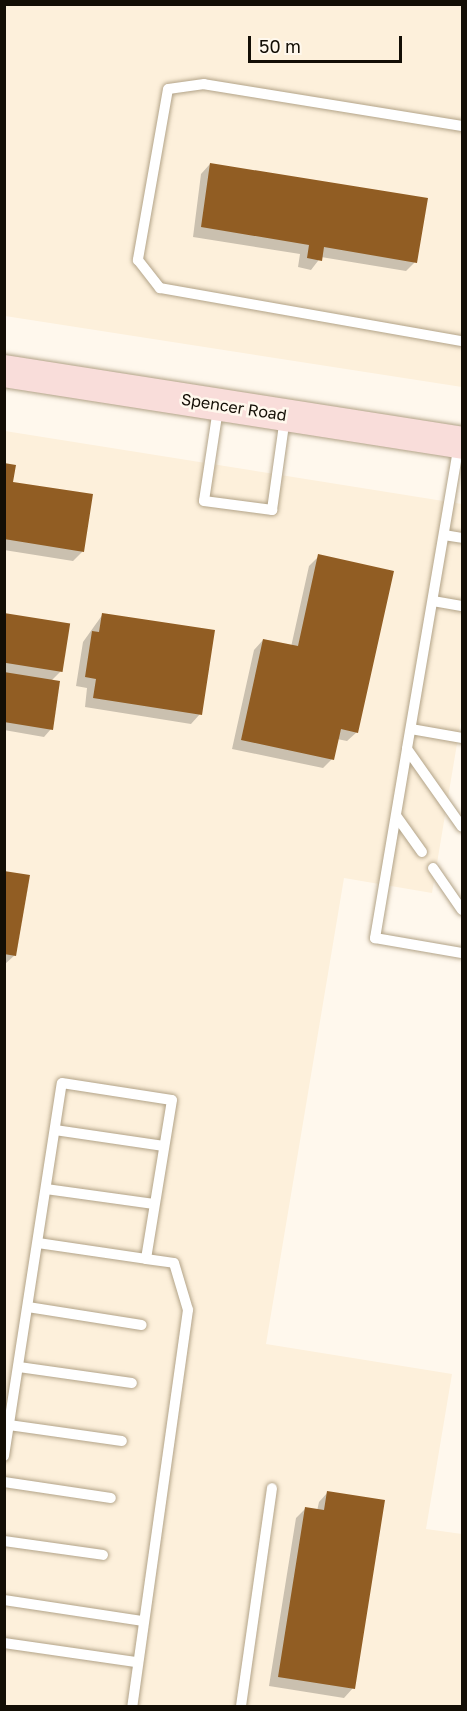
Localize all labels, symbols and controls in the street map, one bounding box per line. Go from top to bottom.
scale bar [251,24,406,62]
text: 50 m [259,35,301,57]
street label: Spencer Road [180,389,288,425]

